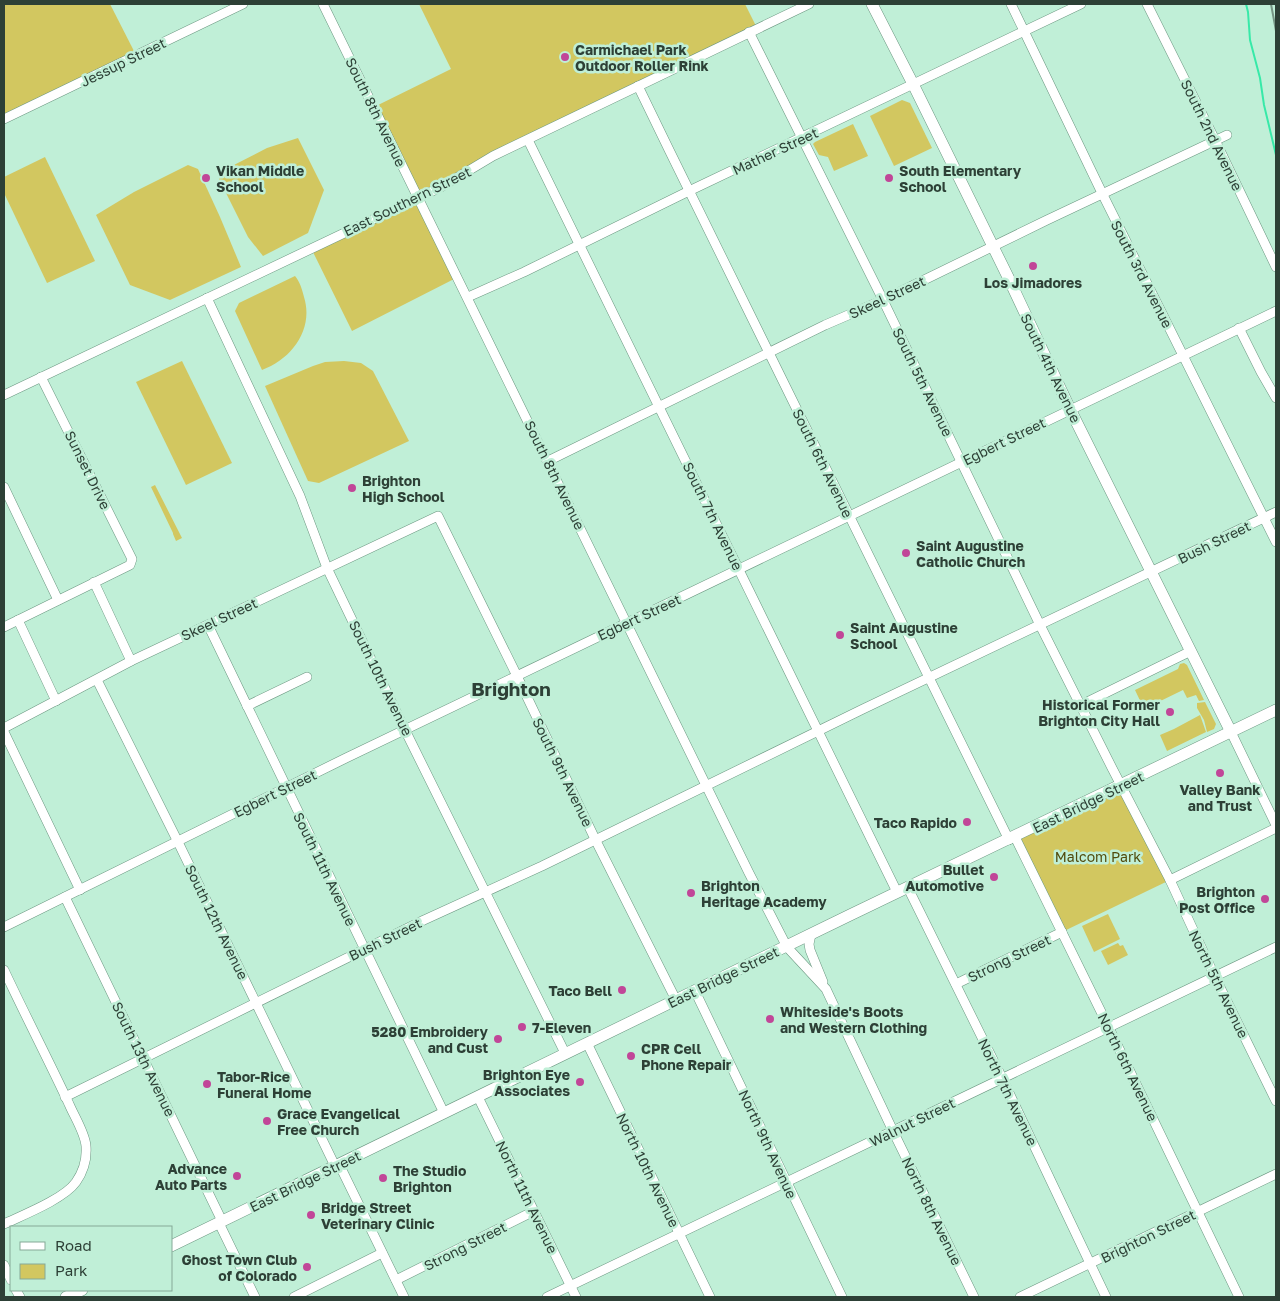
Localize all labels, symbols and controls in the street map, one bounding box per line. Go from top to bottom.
street label: Jessup Street [78,34,168,90]
place label: Carmichael Park Outdoor Roller Rink [575,41,709,74]
marker: Carmichael Park Outdoor Roller Rink [559,51,571,63]
street label: South 8th Avenue [342,55,410,169]
street label: South 2nd Avenue [1178,77,1246,193]
street label: Mather Street [729,124,821,178]
place label: Vikan Middle School [216,162,304,195]
place label: South Elementary School [899,162,1022,195]
street label: East Southern Street [340,163,474,239]
marker: Vikan Middle School [200,172,212,184]
marker: South Elementary School [883,172,895,184]
street label: South 3rd Avenue [1108,217,1176,331]
marker: Los Jimadores [1027,260,1039,272]
street label: Skeel Street [846,272,928,322]
place label: Los Jimadores [984,274,1082,291]
street label: South 4th Avenue [1017,311,1085,425]
street label: South 5th Avenue [889,325,957,439]
street label: South 6th Avenue [789,406,857,520]
street label: Egbert Street [960,414,1048,468]
street label: South 8th Avenue [521,418,589,532]
street label: Sunset Drive [62,428,114,512]
street label: South 7th Avenue [679,459,747,573]
place label: Brighton High School [362,472,445,505]
marker: Brighton High School [346,482,358,494]
street label: Bush Street [1175,517,1253,567]
place label: Saint Augustine Catholic Church [916,537,1025,570]
marker: Saint Augustine Catholic Church [900,547,912,559]
street label: Egbert Street [595,590,683,644]
street label: Skeel Street [178,594,260,644]
street label: South 10th Avenue [346,618,416,738]
place label: Saint Augustine School [850,619,958,652]
marker: Saint Augustine School [834,629,846,641]
district label: Brighton [471,677,551,700]
place label: Historical Former Brighton City Hall [1038,696,1161,729]
marker: Historical Former Brighton City Hall [1164,706,1176,718]
street label: South 9th Avenue [529,715,597,829]
street label: Egbert Street [231,766,319,820]
marker: Valley Bank and Trust [1214,767,1226,779]
street label: East Bridge Street [1030,768,1146,836]
place label: Valley Bank and Trust [1180,781,1260,814]
street label: South 11th Avenue [290,809,360,929]
place label: Taco Rapido [874,814,957,831]
marker: Taco Rapido [961,816,973,828]
park label: Malcom Park [1055,848,1141,865]
place label: Bullet Automotive [906,861,984,894]
street label: South 12th Avenue [182,862,252,982]
marker: Bullet Automotive [988,871,1000,883]
place label: Brighton Heritage Academy [701,877,827,910]
place label: Brighton Post Office [1179,883,1255,916]
marker: Brighton Heritage Academy [685,887,697,899]
marker: Brighton Post Office [1259,893,1271,905]
street label: Bush Street [346,914,424,964]
street label: North 5th Avenue [1186,927,1252,1041]
street label: Strong Street [965,931,1053,985]
street label: East Bridge Street [665,943,781,1011]
place label: Taco Bell [548,982,612,999]
marker: Taco Bell [616,984,628,996]
street label: South 13th Avenue [109,999,179,1119]
place label: Whiteside's Boots and Western Clothing [780,1003,927,1036]
street label: North 6th Avenue [1094,1010,1162,1124]
marker: Whiteside's Boots and Western Clothing [764,1013,776,1025]
place label: 7-Eleven [532,1019,591,1036]
marker: 7-Eleven [516,1021,528,1033]
place label: 5280 Embroidery and Cust [371,1023,489,1056]
marker: 5280 Embroidery and Cust [492,1033,504,1045]
street label: North 7th Avenue [975,1036,1041,1148]
place label: CPR Cell Phone Repair [641,1040,732,1073]
marker: CPR Cell Phone Repair [625,1050,637,1062]
place label: Brighton Eye Associates [483,1066,570,1099]
place label: Tabor-Rice Funeral Home [217,1068,312,1101]
marker: Brighton Eye Associates [574,1076,586,1088]
marker: Tabor-Rice Funeral Home [201,1078,213,1090]
street label: North 9th Avenue [735,1087,801,1201]
street label: Walnut Street [867,1094,957,1150]
place label: Grace Evangelical Free Church [277,1105,400,1138]
street label: North 10th Avenue [613,1110,683,1230]
marker: Grace Evangelical Free Church [261,1115,273,1127]
street label: North 11th Avenue [492,1138,562,1256]
street label: East Bridge Street [247,1147,363,1215]
street label: North 8th Avenue [898,1154,966,1268]
place label: Advance Auto Parts [155,1160,227,1193]
place label: The Studio Brighton [393,1162,466,1195]
marker: Advance Auto Parts [231,1170,243,1182]
marker: The Studio Brighton [377,1172,389,1184]
place label: Bridge Street Veterinary Clinic [321,1199,435,1232]
street label: Brighton Street [1098,1206,1198,1266]
marker: Bridge Street Veterinary Clinic [305,1209,317,1221]
street label: Strong Street [421,1218,509,1274]
legend [10,1226,172,1291]
text: Road [55,1236,92,1254]
place label: Ghost Town Club of Colorado [182,1251,297,1284]
text: Park [55,1261,88,1279]
marker: Ghost Town Club of Colorado [301,1261,313,1273]

